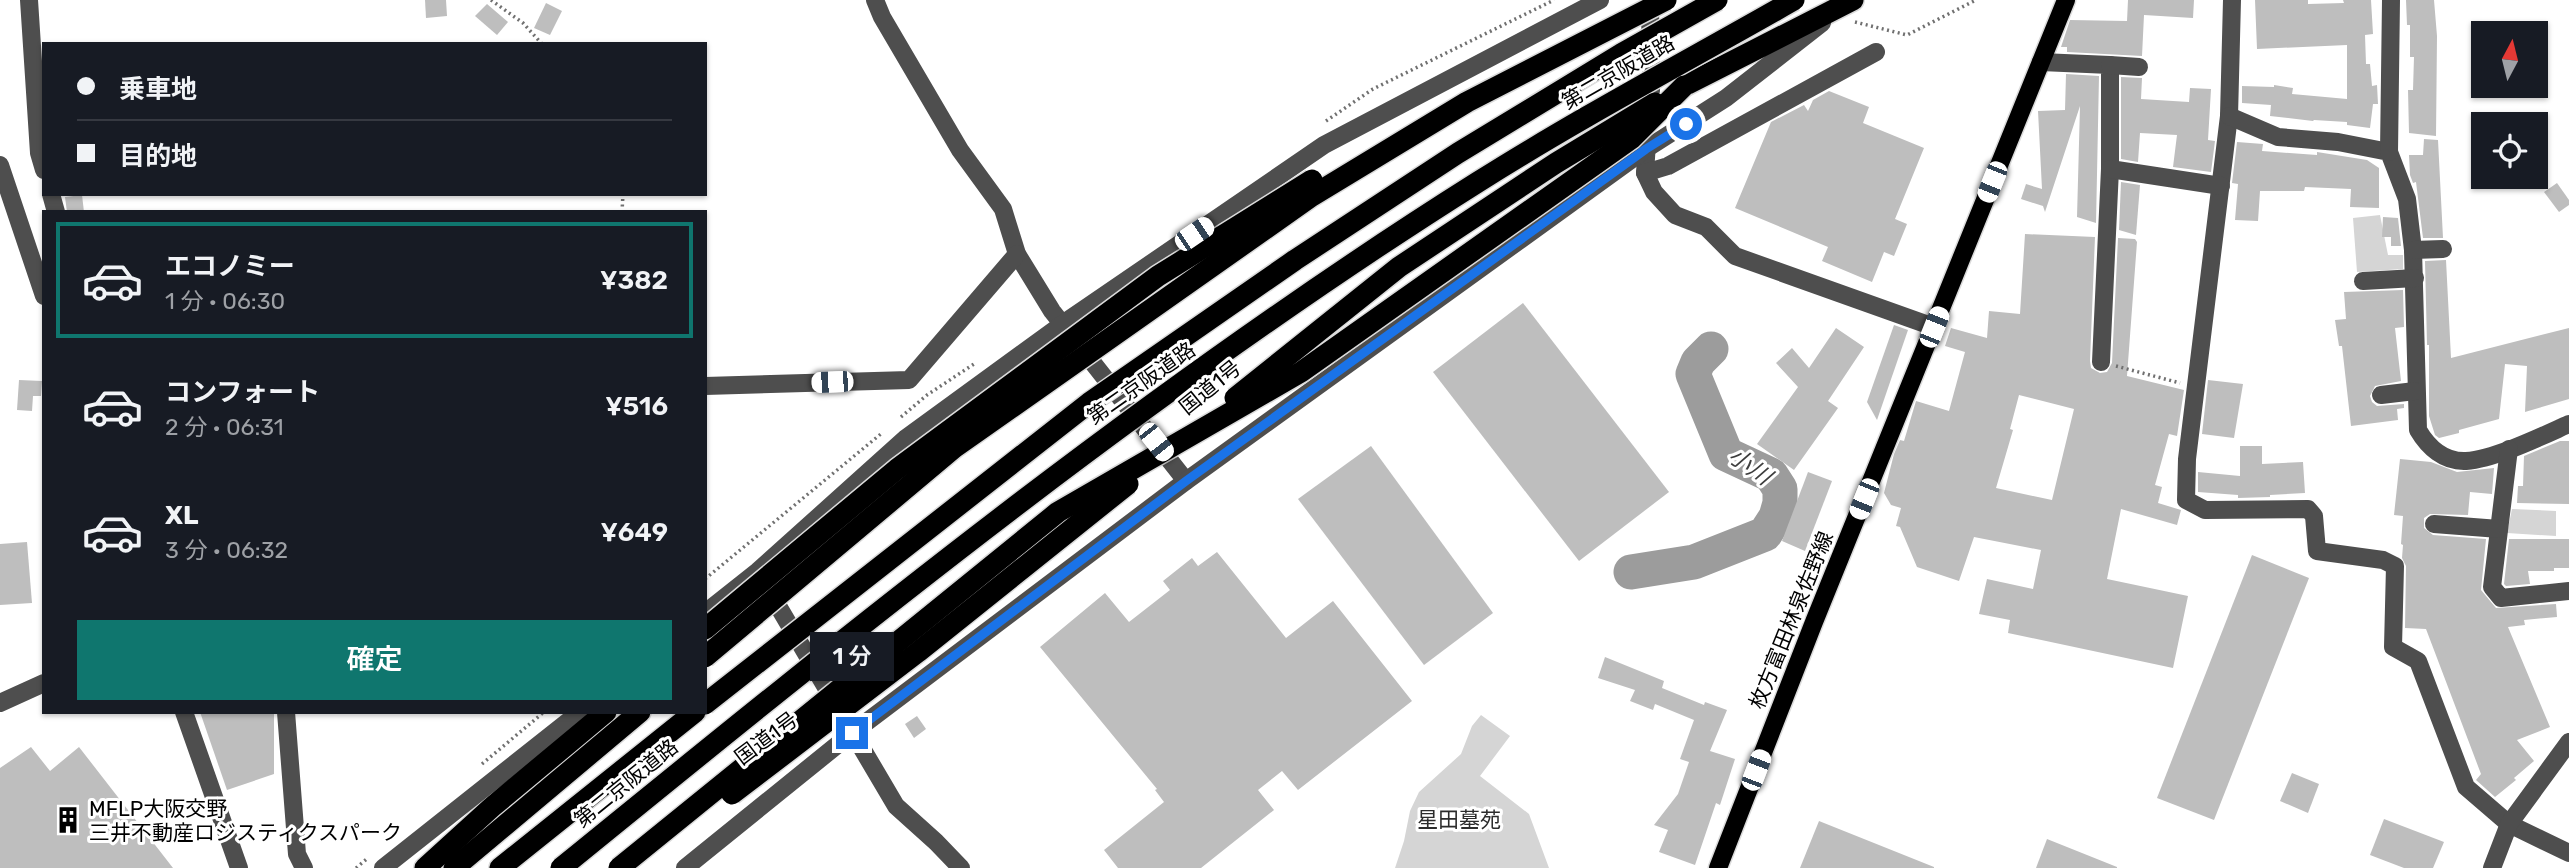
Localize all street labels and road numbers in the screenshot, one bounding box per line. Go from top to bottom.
street label: 第二京阪道路 [1557,30,1679,114]
street label: 第二京阪道路 [1082,337,1200,429]
street label: 国道1号 [1174,355,1246,419]
street label: 枚方富田林泉佐野線 [1744,528,1838,712]
street label: 国道1号 [730,706,802,770]
street label: 第二京阪道路 [569,734,683,832]

